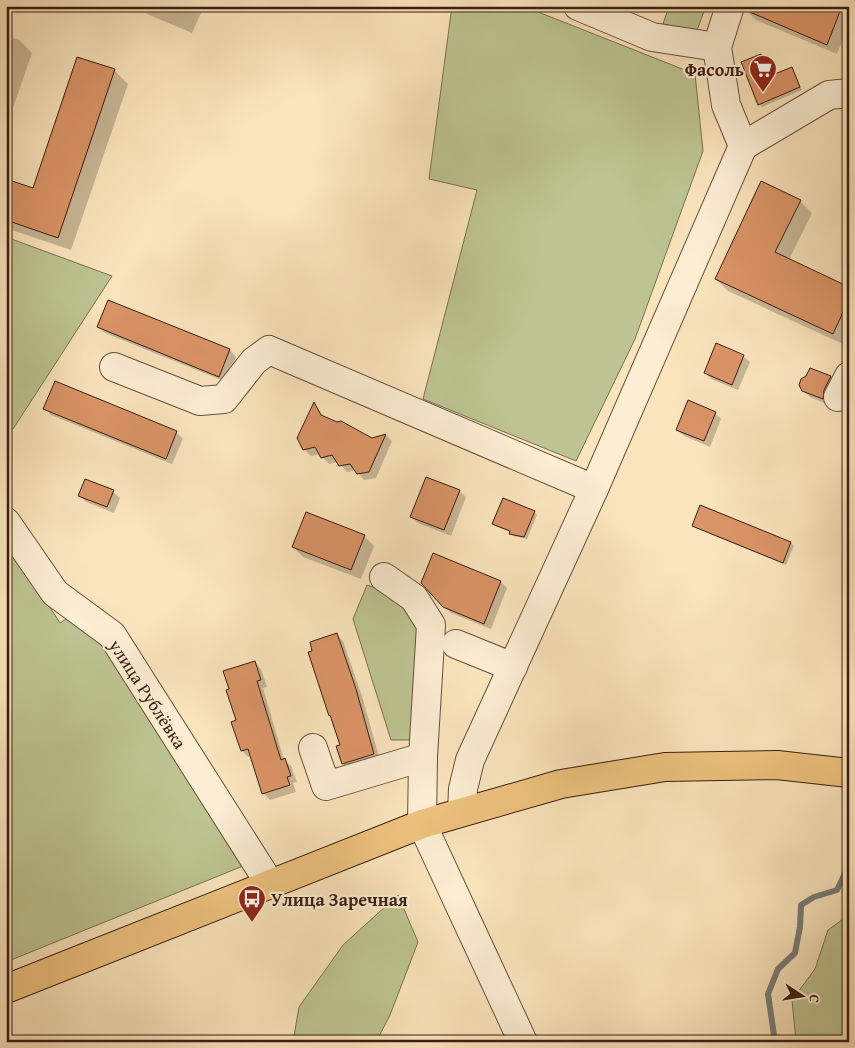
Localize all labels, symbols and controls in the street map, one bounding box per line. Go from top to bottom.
supermarket icon: Фасоль [748,54,778,93]
place label: Фасоль [685,56,744,83]
street label: улица Рублёвка [102,633,194,754]
bus stop icon: Улица Заречная [237,884,267,923]
place label: Улица Заречная [271,886,408,913]
north arrow [778,970,828,1020]
text: С [804,993,825,1005]

